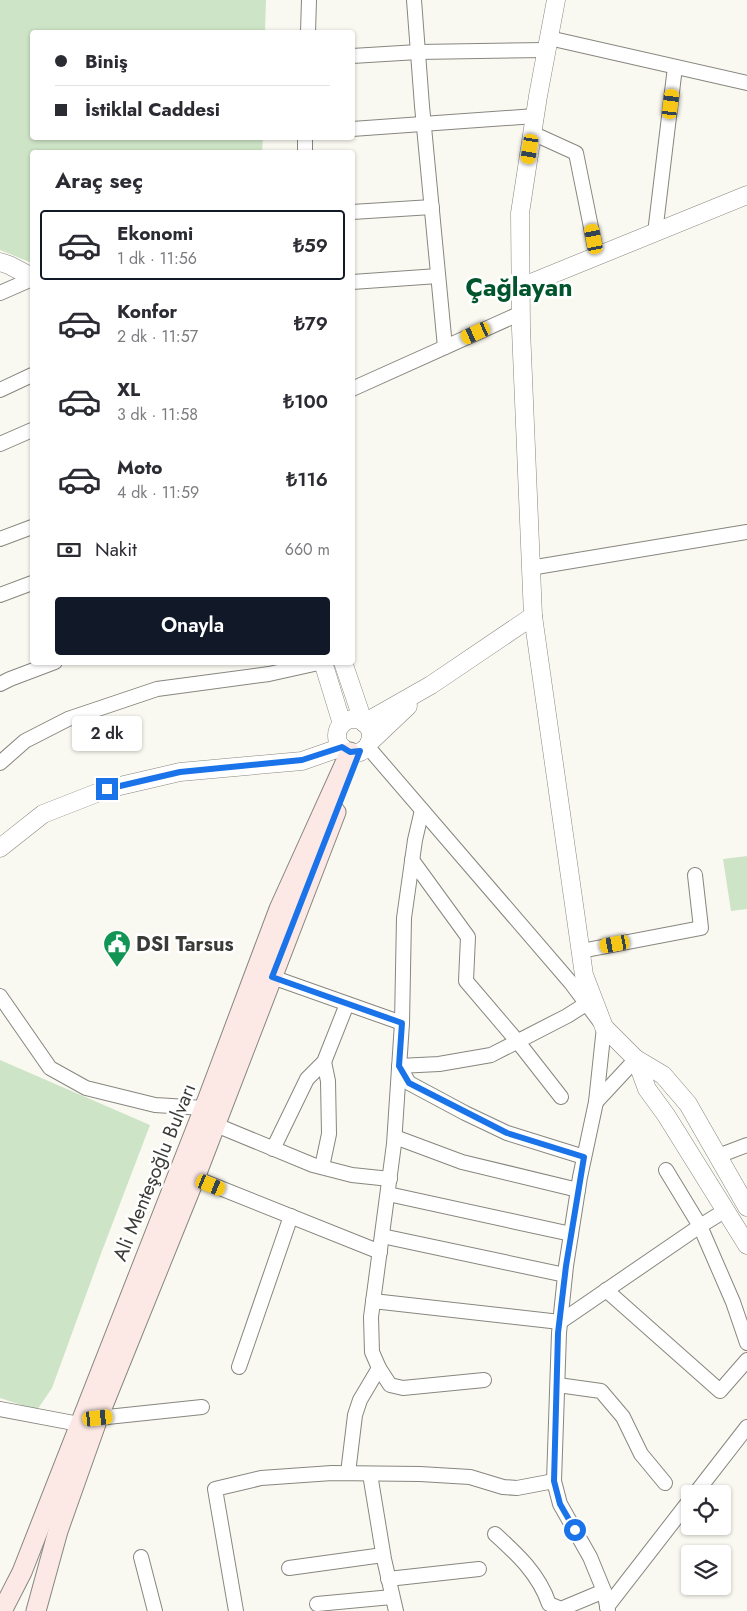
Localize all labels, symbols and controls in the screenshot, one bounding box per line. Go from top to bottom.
text: Biniş [85,48,128,75]
car [661,88,680,120]
text: İstiklal Caddesi [85,96,220,123]
car [520,133,539,165]
text: Araç seç [55,164,143,196]
text: Ekonomi [117,220,193,247]
icon: car [57,223,102,268]
car [583,223,604,255]
text: ₺59 [293,232,328,259]
text: 1 dk · 11:56 [117,247,197,270]
district label: Çağlayan [465,269,573,305]
text: Konfor [117,298,177,325]
icon: car [57,301,102,346]
text: ₺79 [294,310,328,337]
car [459,320,492,346]
text: 2 dk · 11:57 [117,325,198,348]
text: XL [117,376,140,403]
icon: car [57,379,102,424]
text: ₺100 [283,388,328,415]
text: 3 dk · 11:58 [117,403,198,426]
text: Moto [117,454,162,481]
icon: car [57,457,102,502]
text: ₺116 [286,466,328,493]
text: 4 dk · 11:59 [117,481,199,504]
icon: cash [55,536,83,564]
text: Nakit [95,536,137,563]
text: 660 m [285,538,330,561]
button: Onayla [55,597,330,655]
callout: 2 dk [72,716,142,752]
text: 2 dk [90,722,124,745]
route end [96,778,118,800]
public building icon: DSI Tarsus [102,929,132,968]
place label: DSI Tarsus [136,930,234,959]
car [598,934,631,954]
street label: Ali Menteşoğlu Bulvarı [106,1079,203,1265]
car [194,1172,227,1198]
car [82,1409,113,1427]
map controls [681,1485,731,1595]
button: locate [681,1485,731,1535]
route start [564,1519,586,1541]
button: layers [681,1545,731,1595]

